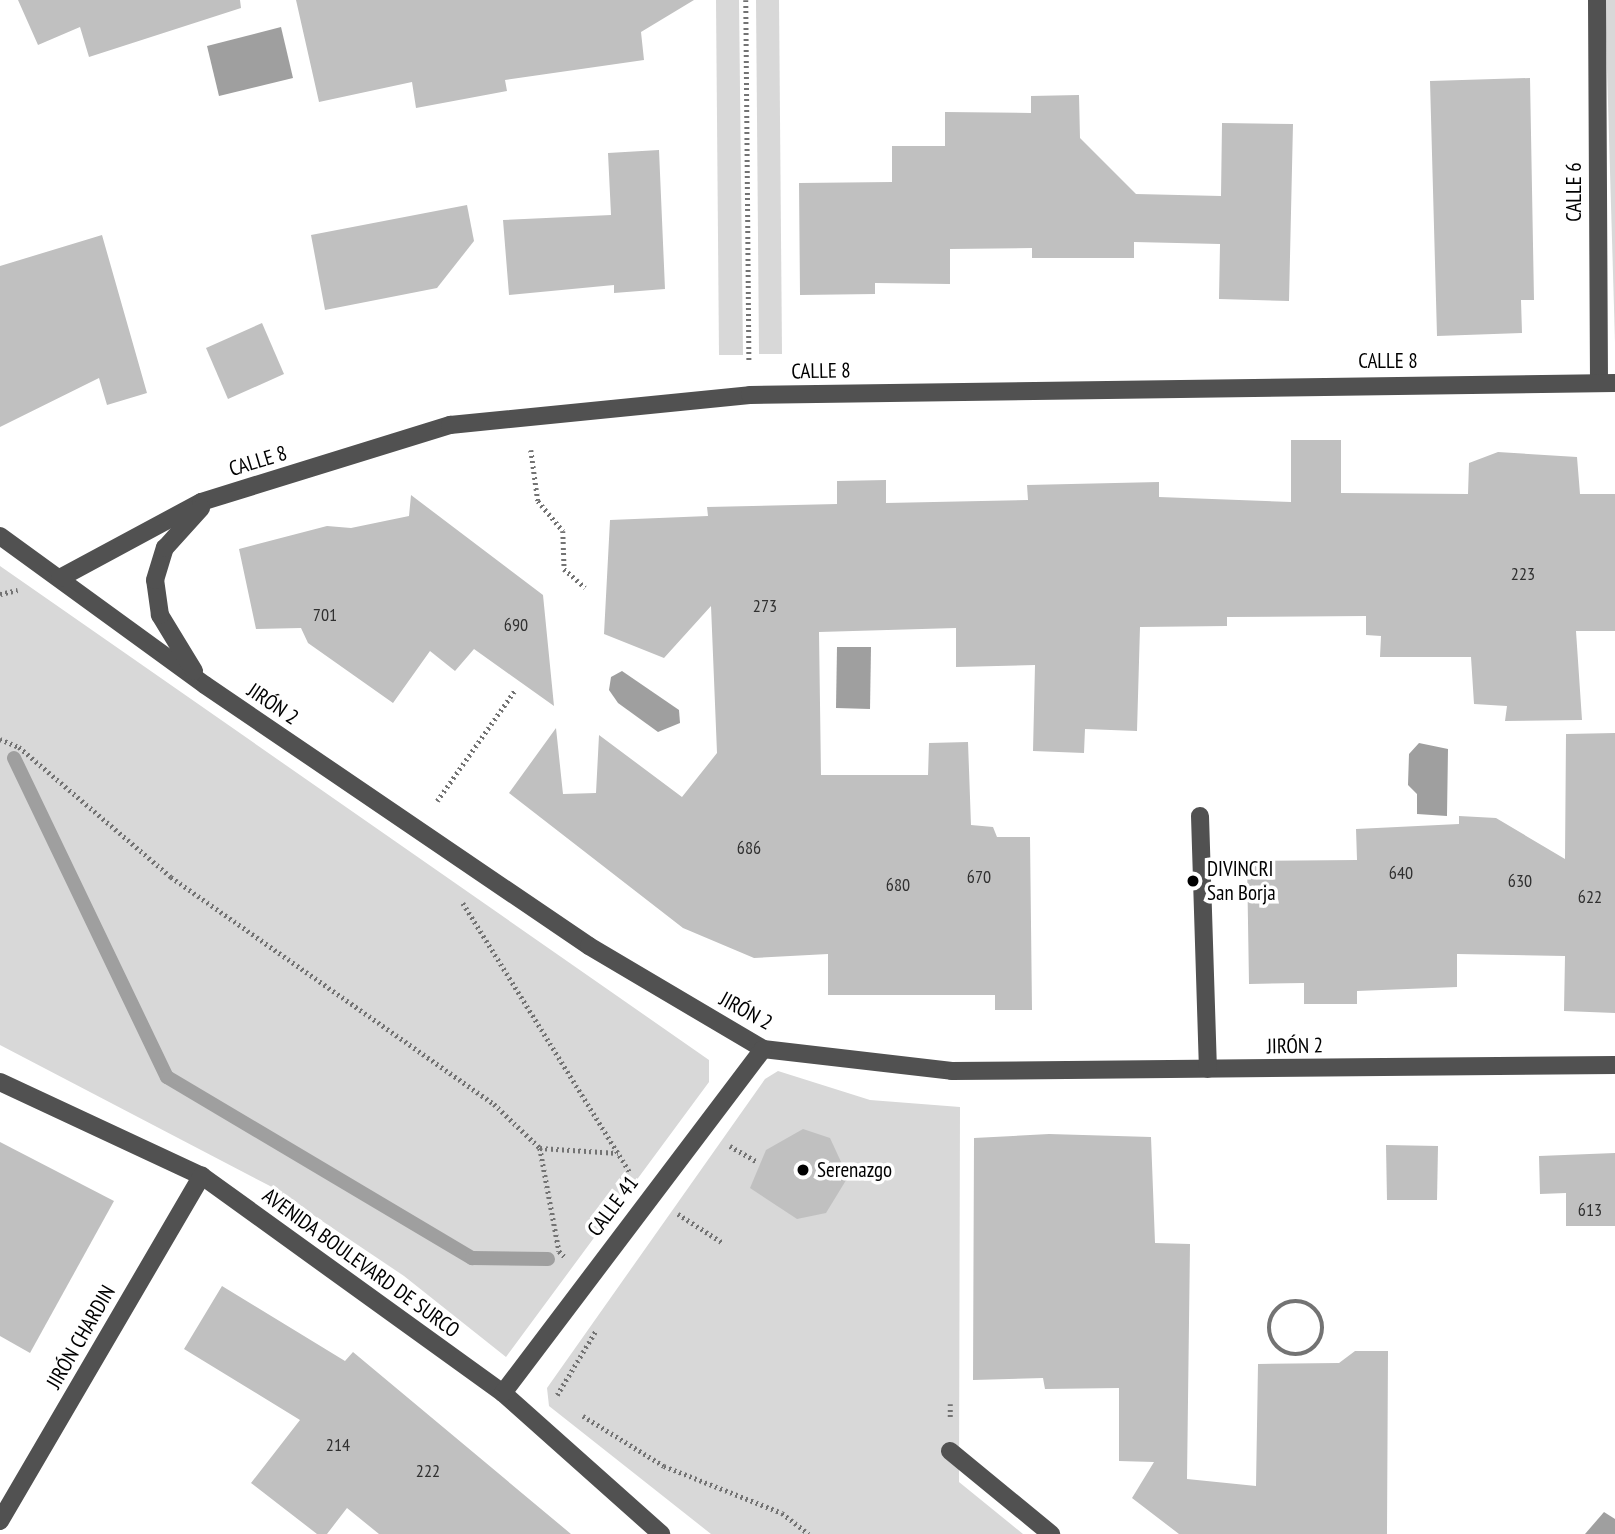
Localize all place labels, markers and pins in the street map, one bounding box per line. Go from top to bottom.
place label: DIVINCRI San Borja [1207,856,1276,906]
marker: DIVINCRI San Borja [1185,873,1201,889]
place label: Serenazgo [817,1157,892,1183]
marker: Serenazgo [795,1162,811,1178]

